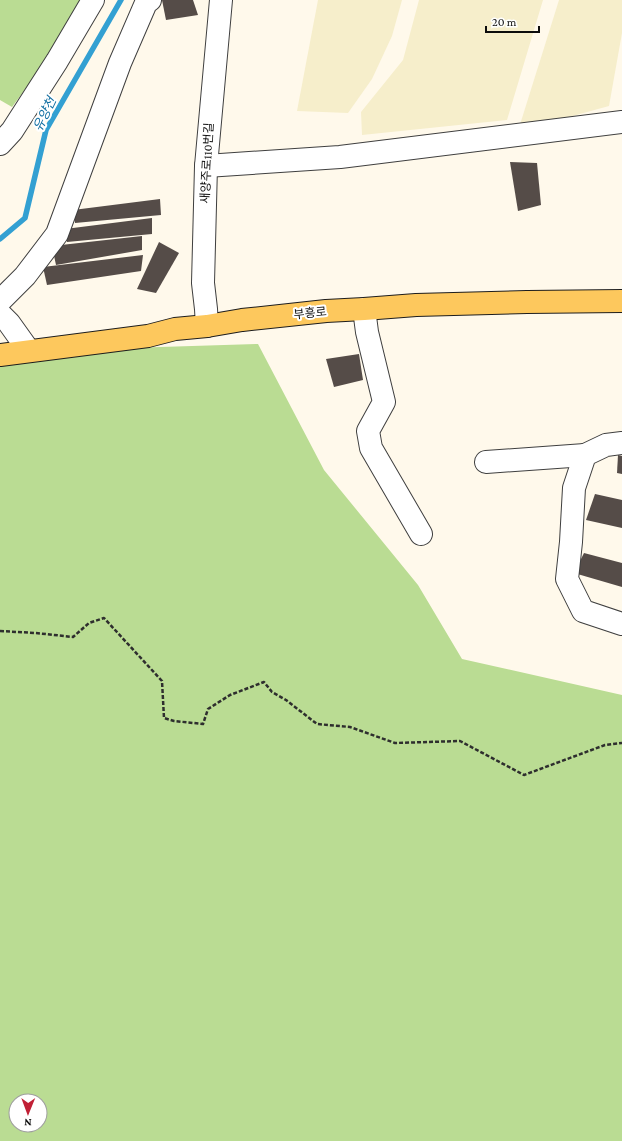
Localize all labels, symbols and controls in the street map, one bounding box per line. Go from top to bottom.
scale bar [486,8,539,34]
text: 20 m [492,15,517,29]
water label: 유양천 [30,94,60,134]
street label: 새양주로110번길 [198,122,216,204]
street label: 부흥로 [293,304,327,322]
north arrow [8,1093,48,1133]
text: N [23,1117,32,1129]

